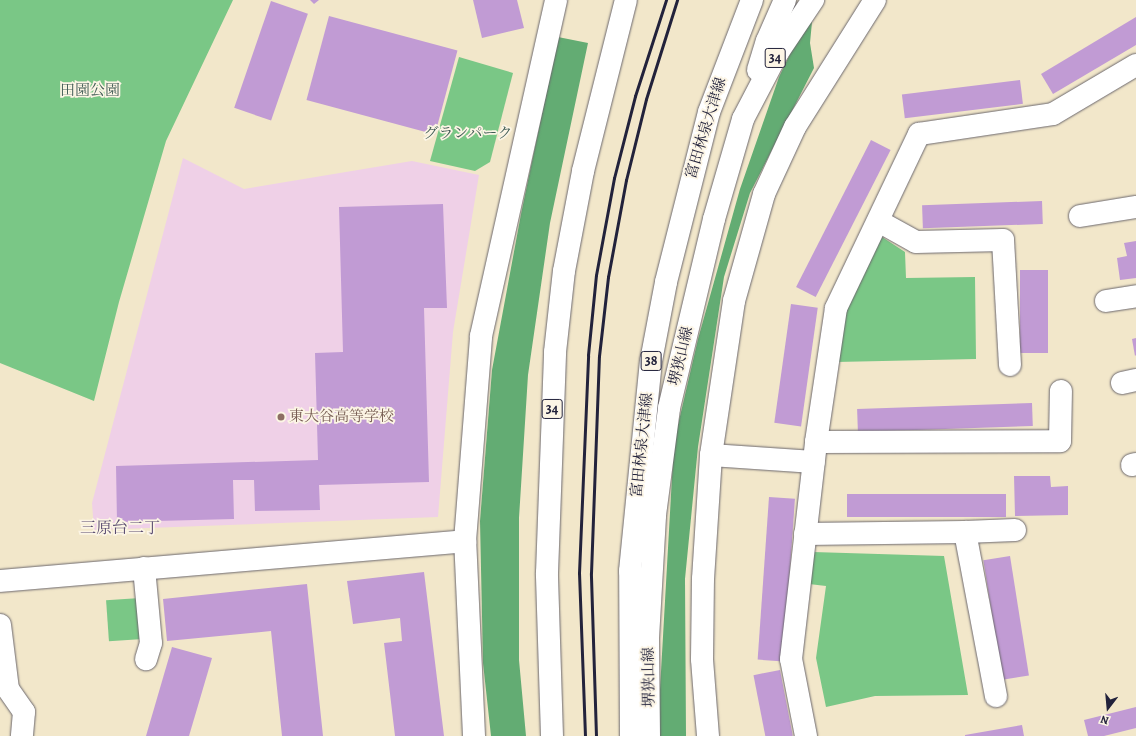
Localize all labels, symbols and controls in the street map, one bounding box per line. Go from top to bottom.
road number: 34 [764,46,786,70]
street label: 富田林泉大津線 [682,75,730,181]
park label: 田園公園 [60,82,120,100]
park label: グランパーク [423,125,513,143]
street label: 堺狭山線 [665,325,697,387]
road number: 38 [640,349,662,373]
street label: 富田林泉大津線 [628,392,656,498]
road number: 34 [541,397,563,421]
place label: 東大谷高等学校 [289,408,394,426]
marker: 東大谷高等学校 [276,412,286,422]
district label: 三原台二丁 [80,518,160,538]
street label: 堺狭山線 [639,647,659,707]
north arrow [1088,688,1128,728]
text: N [1099,712,1110,728]

